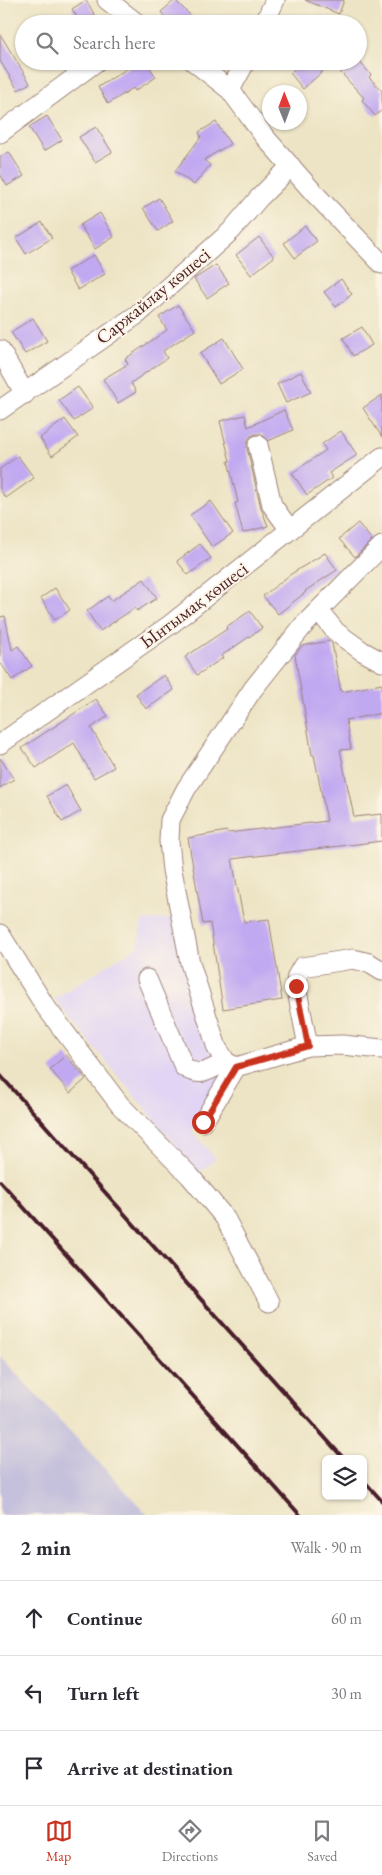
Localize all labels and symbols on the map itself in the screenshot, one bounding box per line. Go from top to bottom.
north arrow [262,85,307,130]
street label: Саржайлау көшесі [90,242,216,350]
street label: Ынтымақ көшесі [135,556,253,654]
route end [285,975,308,998]
route start [192,1111,215,1134]

